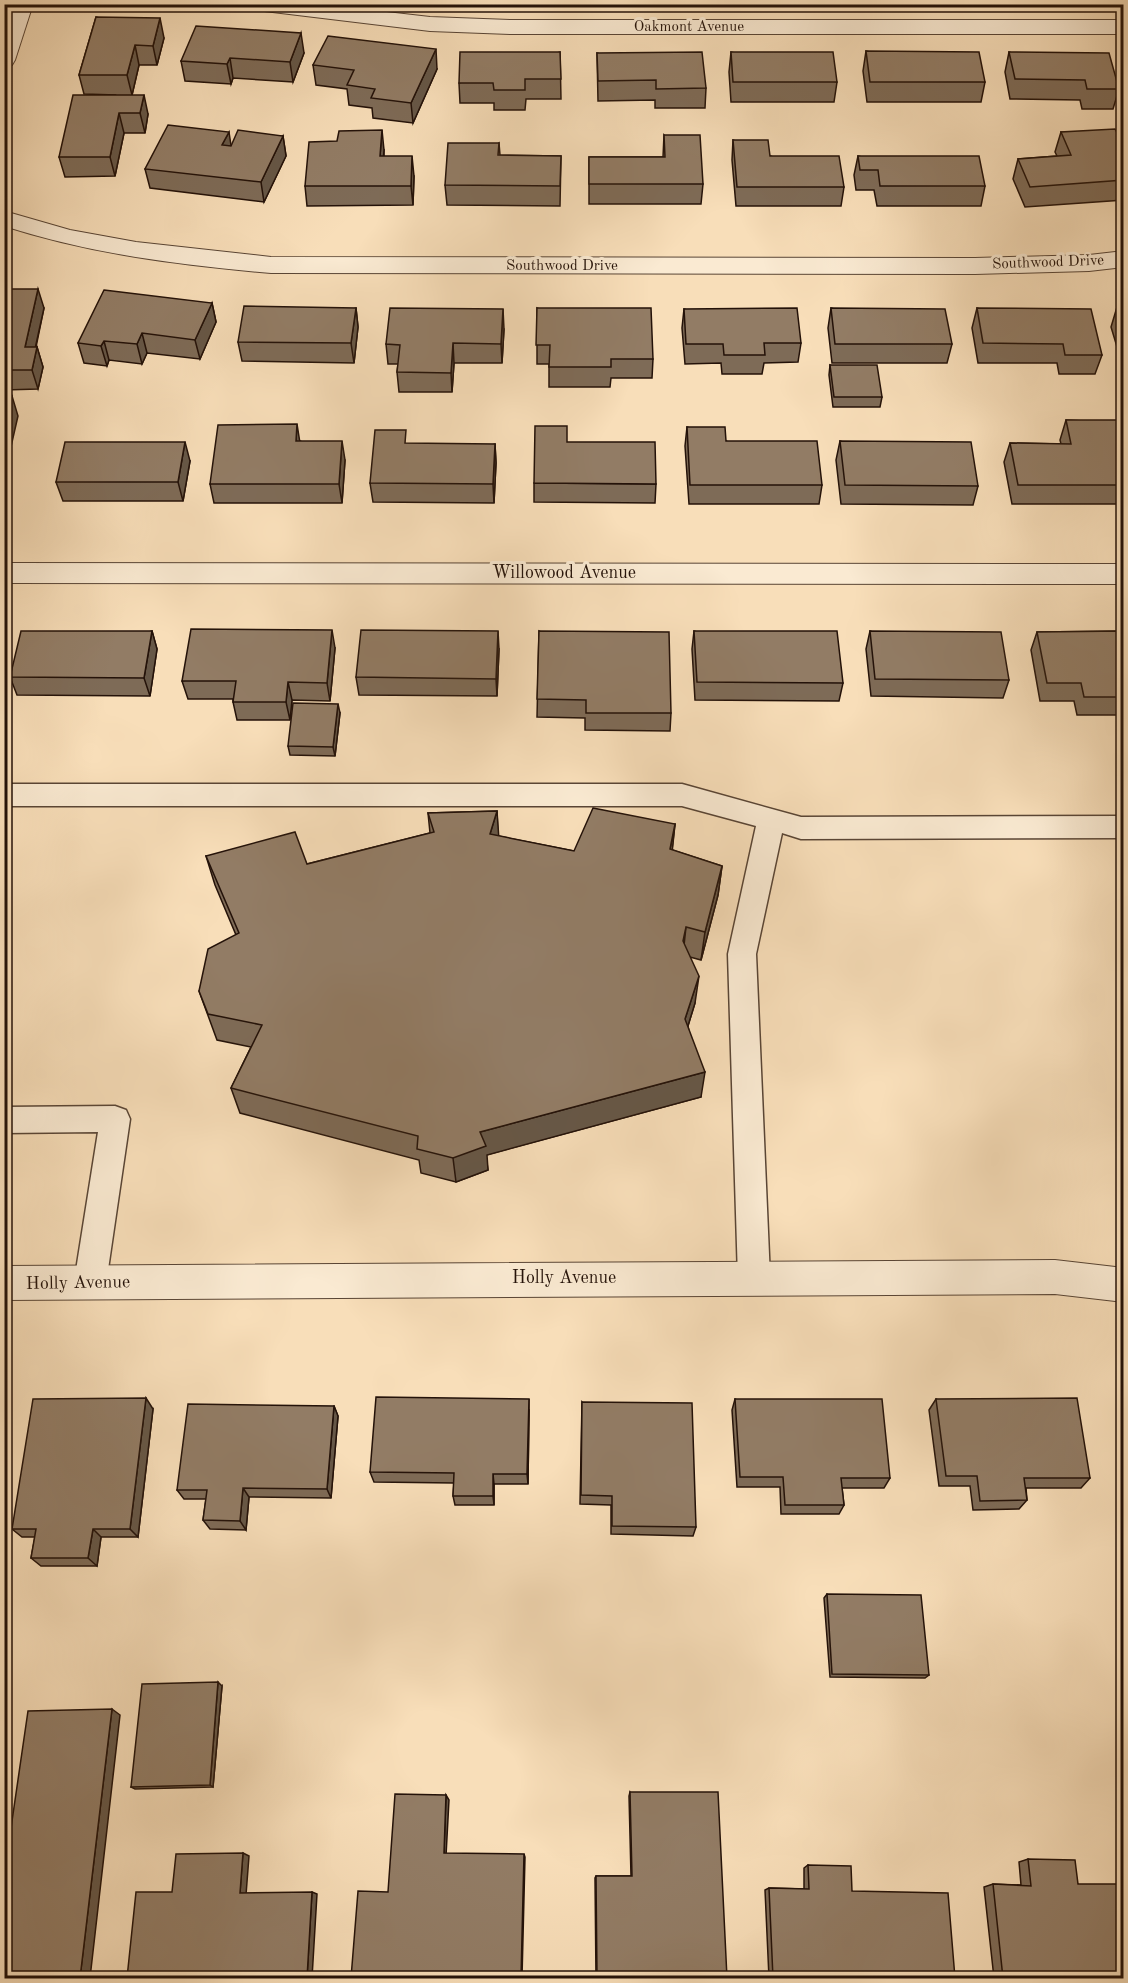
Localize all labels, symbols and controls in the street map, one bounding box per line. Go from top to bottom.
street label: Oakmont Avenue [634,20,744,35]
street label: Southwood Drive [992,254,1104,272]
street label: Southwood Drive [506,259,618,274]
street label: Willowood Avenue [492,564,636,582]
street label: Holly Avenue [512,1269,616,1287]
street label: Holly Avenue [26,1273,130,1293]

